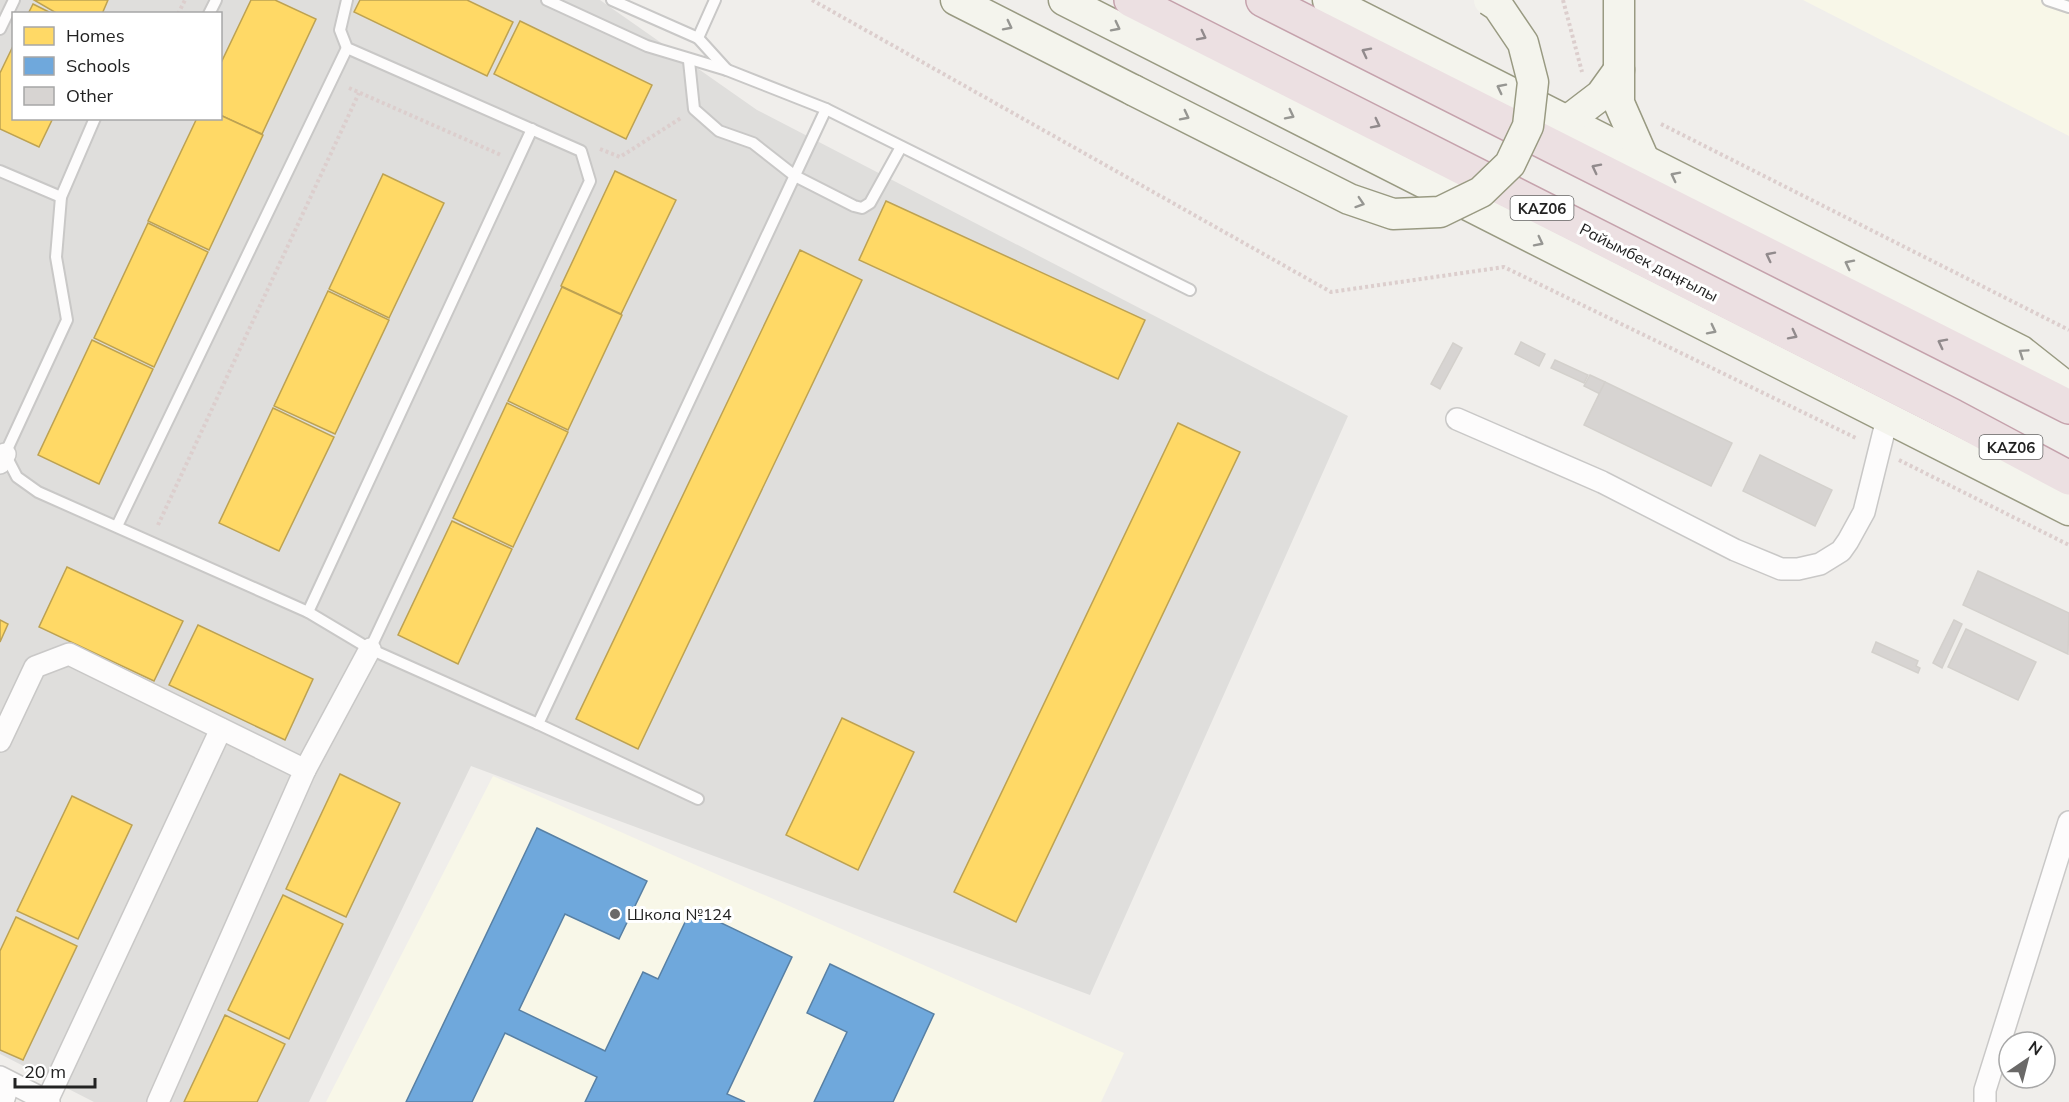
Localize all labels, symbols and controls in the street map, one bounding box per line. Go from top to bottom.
legend [12,12,222,120]
one-way arrow [1002,19,1013,31]
one-way arrow [1110,19,1121,31]
text: Homes [66,24,125,47]
one-way arrow [1195,29,1206,40]
one-way arrow [1362,48,1372,59]
text: Schools [66,54,131,77]
one-way arrow [1497,83,1508,95]
text: Other [66,84,114,107]
one-way arrow [1284,108,1294,119]
one-way arrow [1179,109,1190,121]
one-way arrow [1369,117,1380,128]
one-way arrow [1592,164,1603,176]
one-way arrow [1671,171,1682,183]
one-way arrow [1354,196,1365,208]
road number: KАZ06 [1510,196,1574,220]
street label: Райымбек даңғылы [1576,218,1722,306]
one-way arrow [1532,234,1543,246]
one-way arrow [1766,252,1777,264]
one-way arrow [1845,260,1856,271]
one-way arrow [1706,323,1717,334]
one-way arrow [1787,328,1798,339]
one-way arrow [1937,339,1948,350]
one-way arrow [2018,349,2029,360]
road number: KАZ06 [1980,435,2042,459]
place label: Школа №124 [627,904,732,924]
marker: Школа №124 [608,907,622,921]
north arrow [1997,1030,2057,1090]
text: N [2025,1036,2046,1059]
scale bar [15,1051,94,1089]
text: 20 m [24,1060,66,1083]

